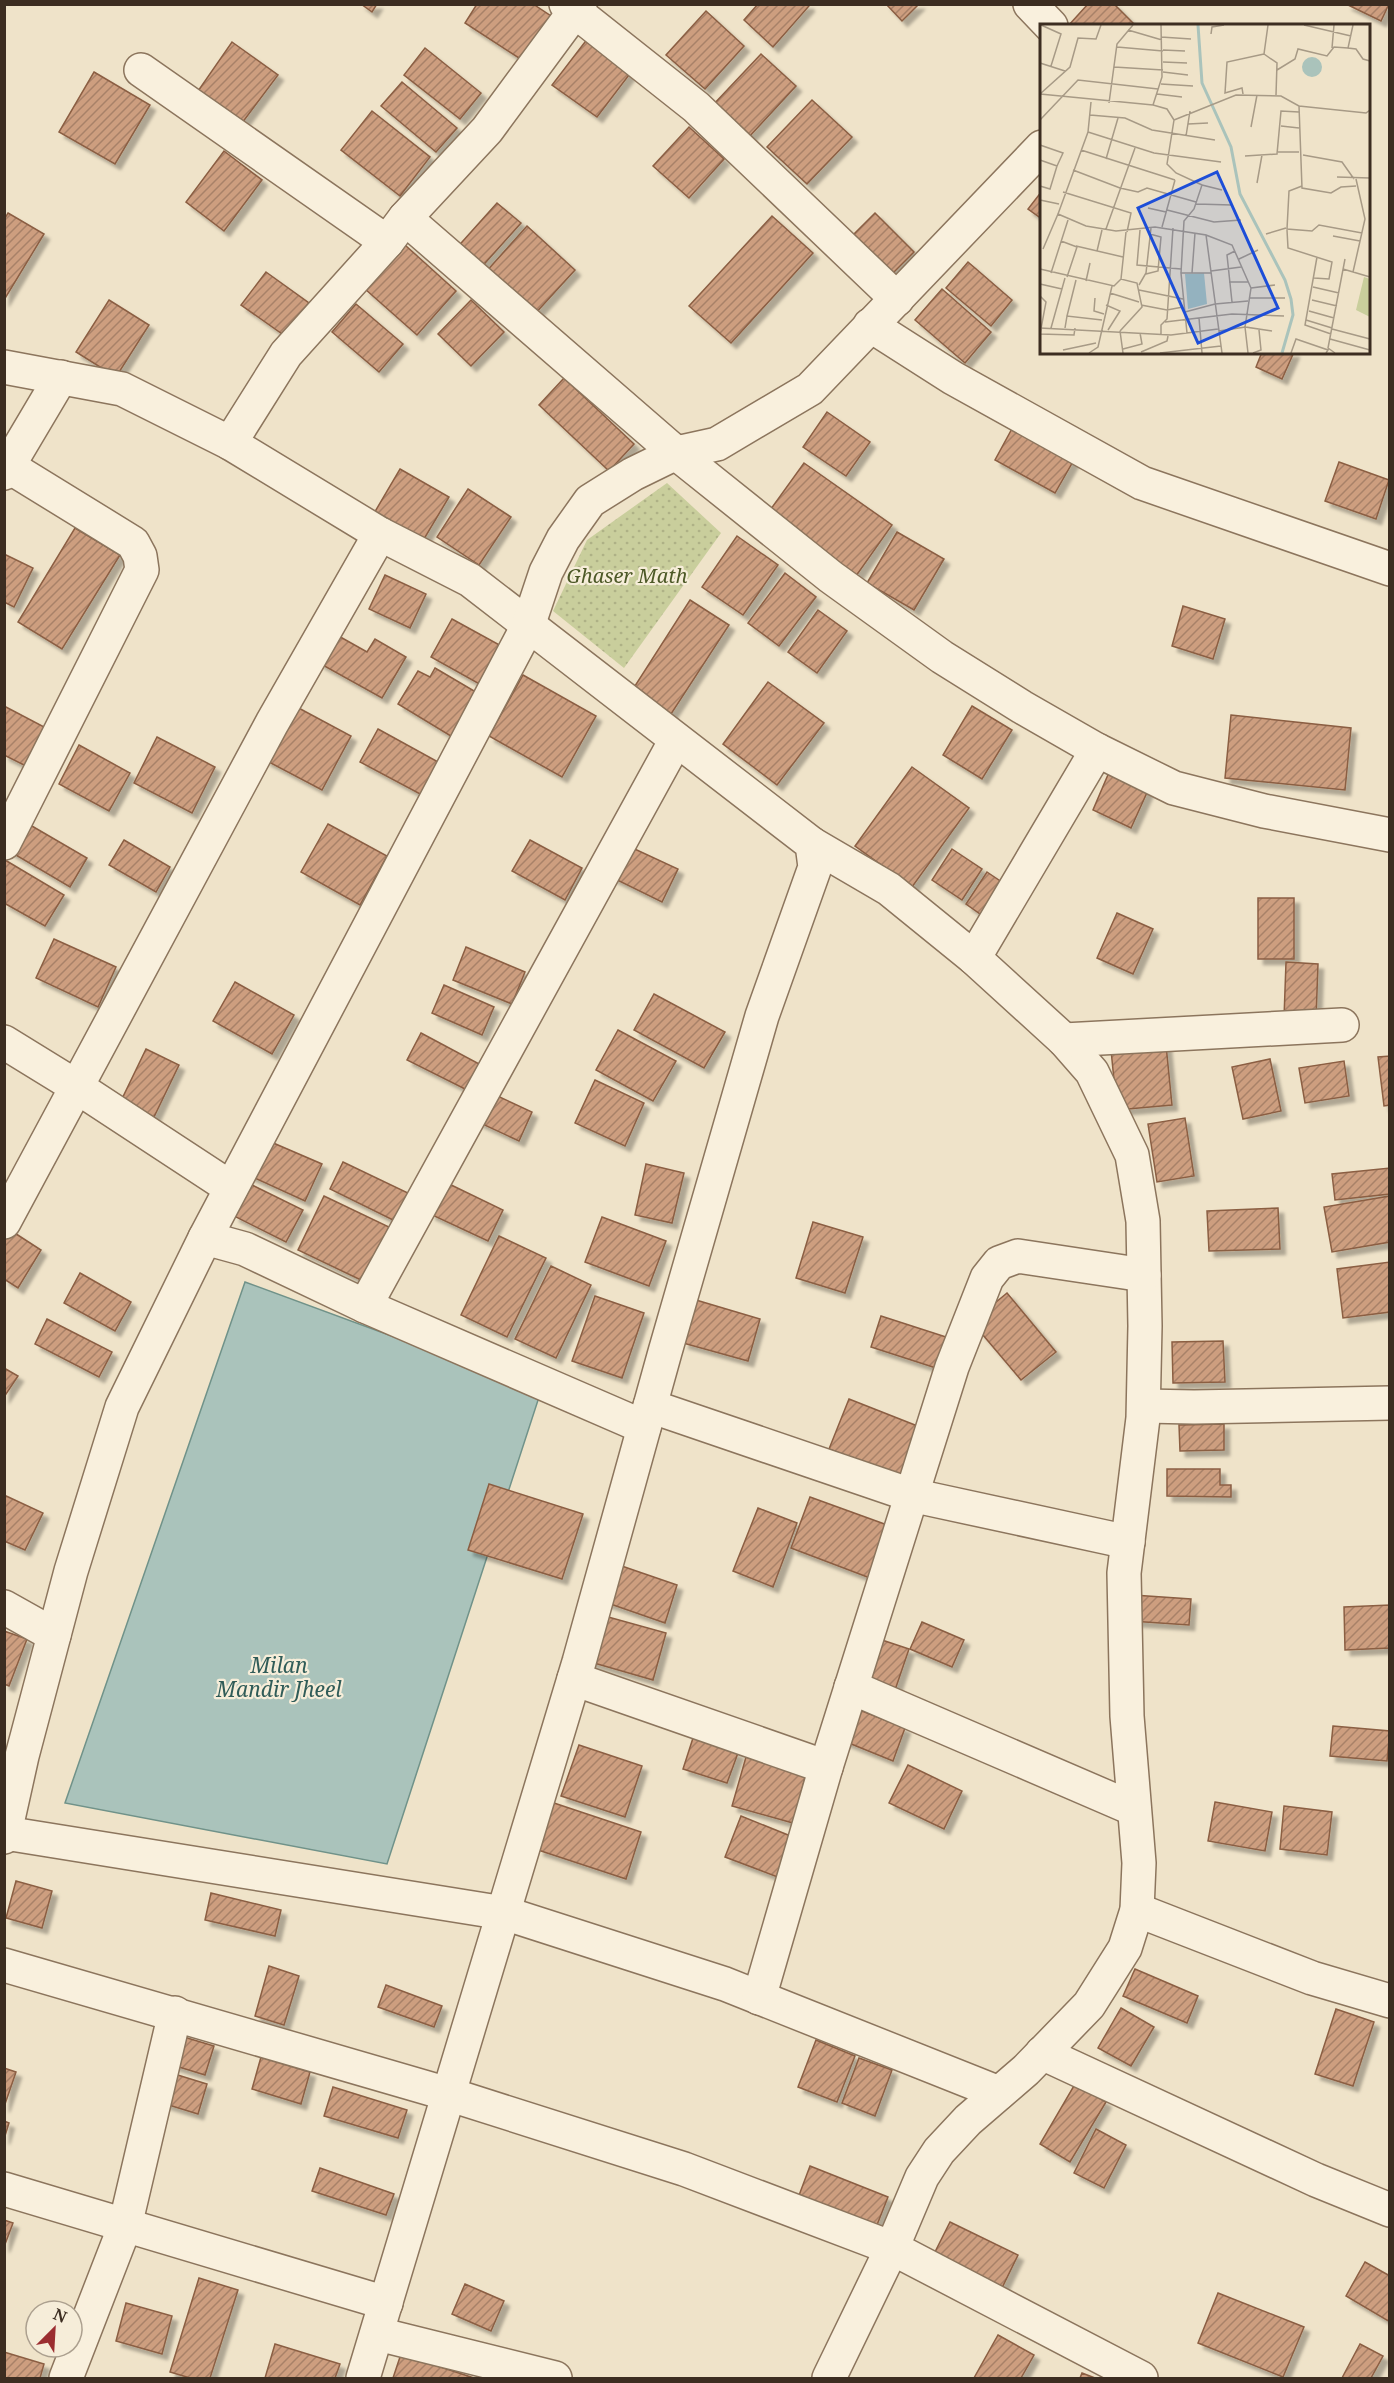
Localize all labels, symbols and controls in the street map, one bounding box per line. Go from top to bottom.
inset map [1040,24,1370,354]
park label: Ghaser Math [566,562,688,589]
water label: Milan Mandir Jheel [215,1651,342,1703]
north arrow [24,2299,84,2359]
text: N [50,2303,71,2328]

